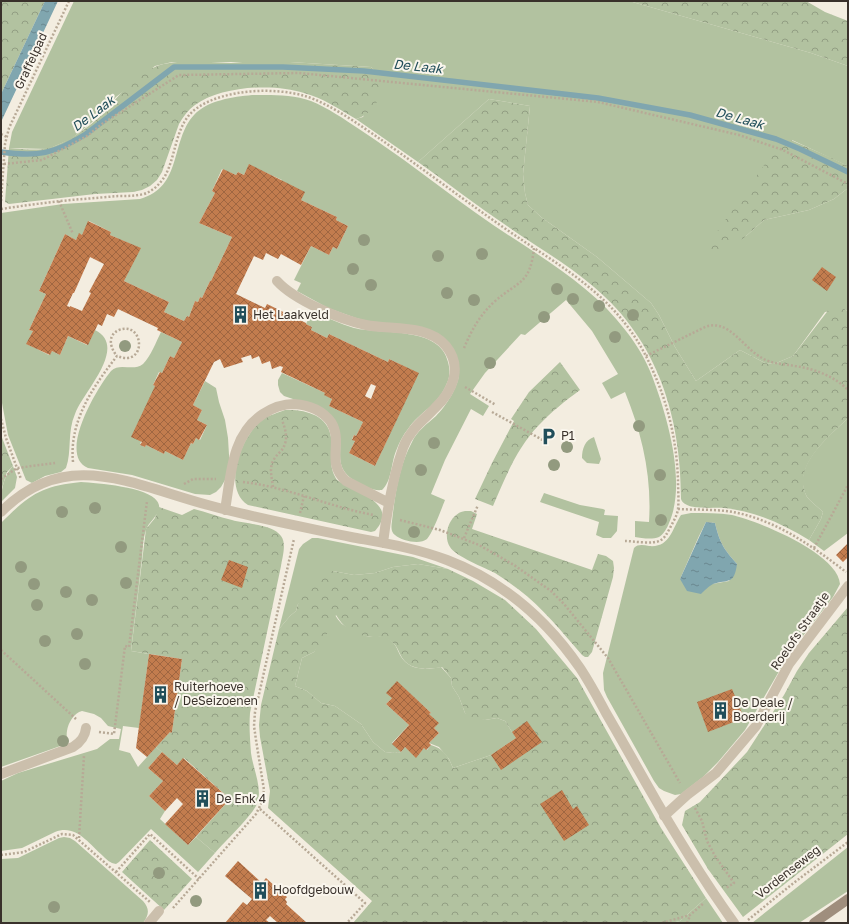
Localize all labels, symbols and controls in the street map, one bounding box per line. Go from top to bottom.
street label: Graffelpad [11,30,50,92]
water label: De Laak [393,55,445,77]
water label: De Laak [68,91,119,134]
water label: De Laak [714,103,768,133]
building icon: Het Laakveld [230,305,250,325]
place label: Het Laakveld [253,307,329,322]
parking icon: P1 [538,426,558,446]
place label: P1 [561,428,575,443]
street label: Roelofs Straatje [767,589,832,673]
place label: Ruiterhoeve / DeSeizoenen [174,679,258,708]
building icon: Ruiterhoeve / DeSeizoenen [151,684,171,704]
place label: De Deale / Boerderij [733,695,793,724]
building icon: De Deale / Boerderij [710,700,730,720]
building icon: De Enk 4 [193,789,213,809]
place label: De Enk 4 [216,791,266,806]
street label: Vordenseweg [752,842,823,902]
building icon: Hoofdgebouw [250,880,270,900]
place label: Hoofdgebouw [273,882,354,897]

